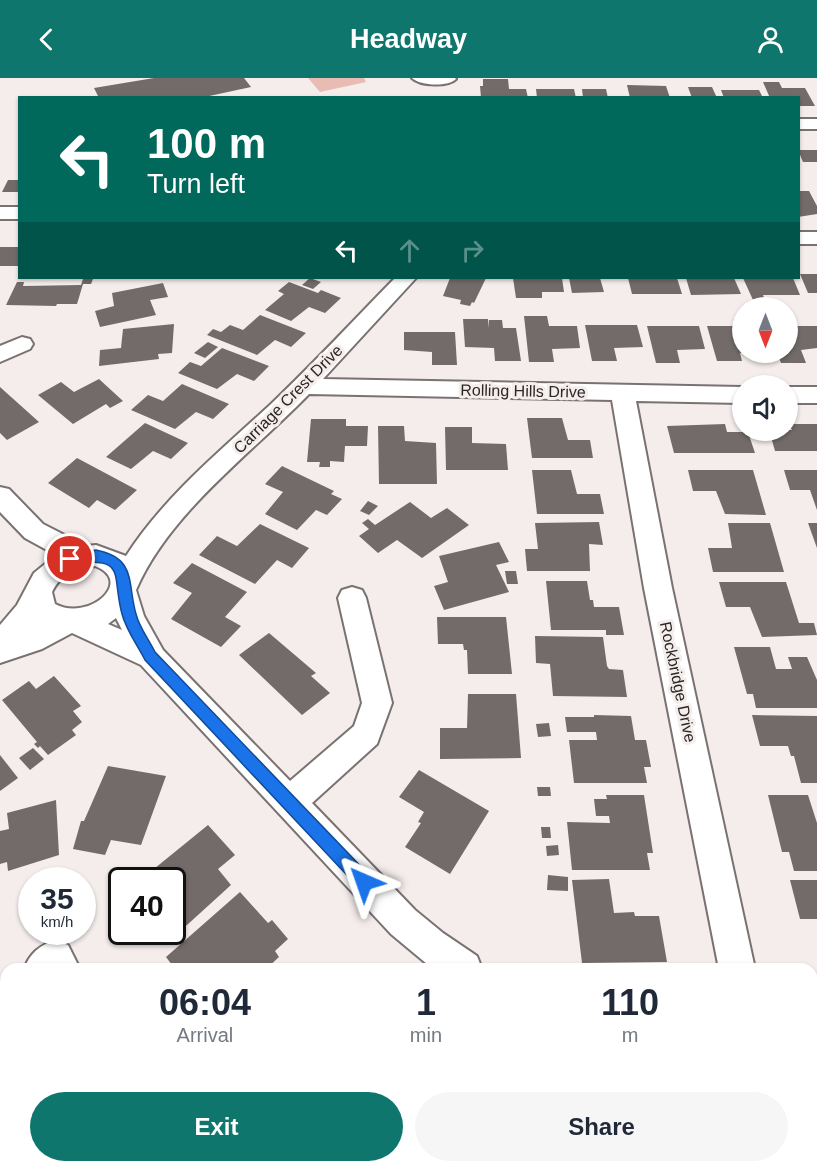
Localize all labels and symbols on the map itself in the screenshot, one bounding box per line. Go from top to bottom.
north arrow [732,297,798,363]
street label: Carriage Crest Drive [230,341,346,457]
street label: Rolling Hills Drive [460,381,586,401]
pin [44,533,95,584]
street label: Rockbridge Drive [657,620,699,744]
position arrow [332,850,396,914]
speed limit sign: 40 [108,867,186,945]

